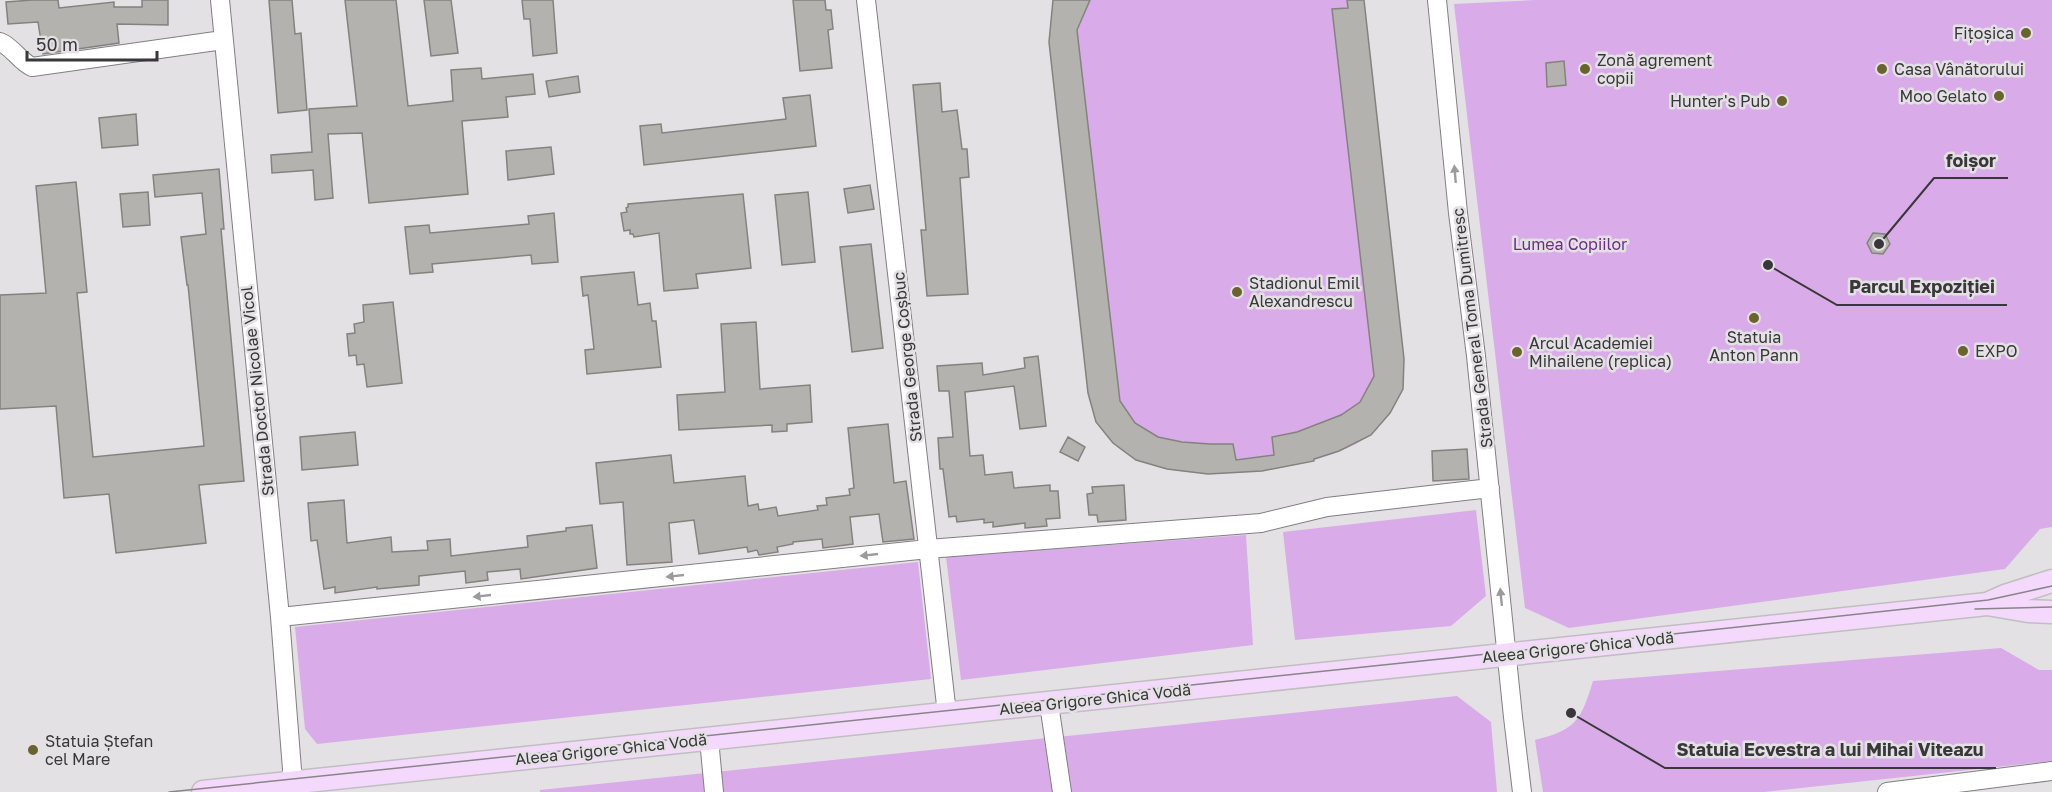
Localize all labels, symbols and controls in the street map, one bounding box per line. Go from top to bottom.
place label: Fițoșica [1954,23,2014,43]
scale bar [27,24,158,62]
marker: Fițoșica [2019,26,2033,40]
text: 50 m [36,33,78,55]
place label: Zonă agrement copii [1597,50,1713,88]
place label: Casa Vânătorului [1894,59,2024,79]
marker: Zonă agrement copii [1578,62,1592,76]
marker: Casa Vânătorului [1875,62,1889,76]
place label: Moo Gelato [1899,86,1987,106]
marker: Moo Gelato [1992,89,2006,103]
place label: Hunter's Pub [1670,91,1770,111]
marker: Hunter's Pub [1775,94,1789,108]
callout: foișor [1934,142,2008,178]
text: foișor [1946,149,1996,171]
one-way arrow [1450,164,1460,183]
street label: Strada General Toma Dumitresc [1447,207,1497,449]
park label: Lumea Copiilor [1513,234,1627,254]
callout: Parcul Expoziției [1837,269,2007,305]
street label: Strada George Coșbuc [888,271,926,443]
place label: Stadionul Emil Alexandrescu [1249,273,1360,311]
text: Parcul Expoziției [1849,275,1995,297]
street label: Strada Doctor Nicolae Vicol [236,285,278,497]
marker: Stadionul Emil Alexandrescu [1230,285,1244,299]
marker: Statuia Anton Pann [1747,311,1761,325]
place label: Statuia Anton Pann [1709,327,1799,365]
place label: Arcul Academiei Mihailene (replica) [1529,333,1672,371]
place label: EXPO [1975,341,2018,361]
marker: EXPO [1956,344,1970,358]
marker: Arcul Academiei Mihailene (replica) [1510,345,1524,359]
one-way arrow [860,550,879,560]
one-way arrow [666,571,685,581]
one-way arrow [1496,587,1506,606]
one-way arrow [472,591,491,601]
street label: Aleea Grigore Ghica Vodă [1481,627,1675,667]
street label: Aleea Grigore Ghica Vodă [998,679,1192,719]
street label: Aleea Grigore Ghica Vodă [514,729,708,769]
place label: Statuia Ștefan cel Mare [45,731,153,769]
callout: Statuia Ecvestra a lui Mihai Viteazu [1665,732,1996,768]
text: Statuia Ecvestra a lui Mihai Viteazu [1676,738,1984,760]
marker: Statuia Ștefan cel Mare [26,743,40,757]

